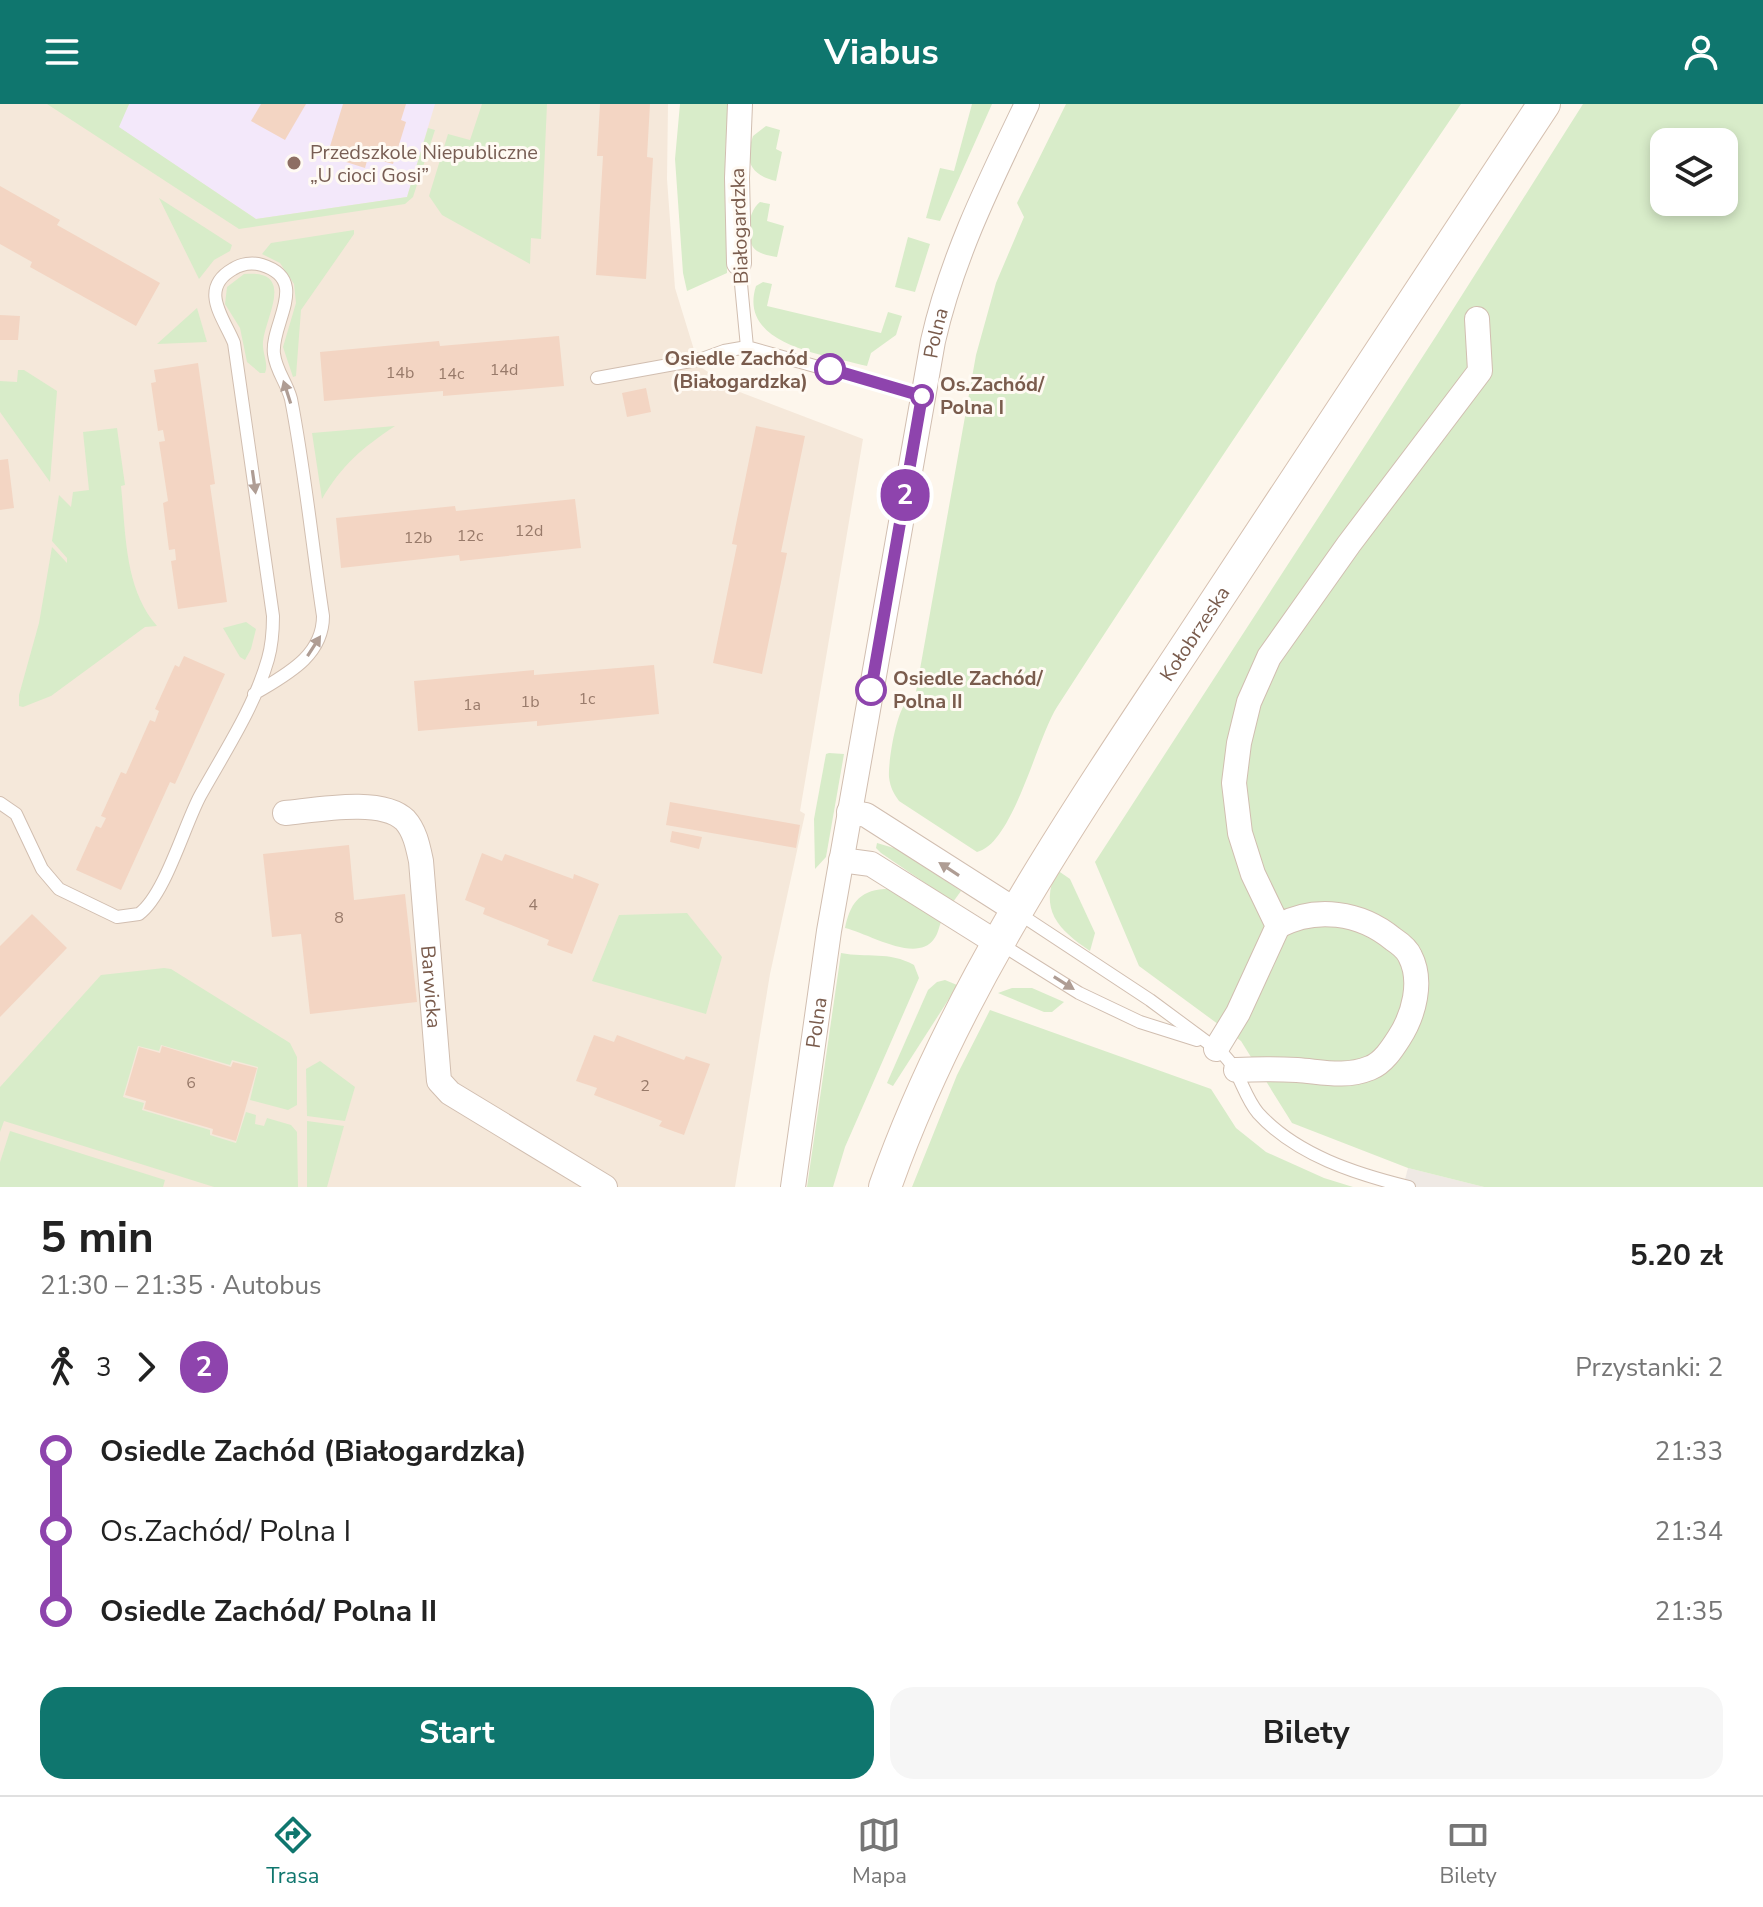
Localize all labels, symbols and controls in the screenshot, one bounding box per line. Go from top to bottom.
text: Viabus [824,28,939,77]
icon: menu [40,30,84,74]
icon: person [1679,30,1723,74]
map controls [1650,128,1738,216]
button: layers [1650,128,1738,216]
place label: Przedszkole Niepubliczne „U cioci Gosi” [310,139,538,189]
marker: Przedszkole Niepubliczne „U cioci Gosi” [285,154,303,172]
street label: Białogardzka [724,167,755,285]
street label: Polna [917,305,955,360]
place label: Osiedle Zachód (Białogardzka) [665,345,808,395]
marker: Osiedle Zachód (Białogardzka) [815,354,845,384]
house number: 14d [490,359,518,381]
house number: 14b [386,362,414,384]
house number: 14c [438,363,465,385]
place label: Os.Zachód/ Polna I [940,371,1045,421]
one-way arrow [281,380,293,404]
marker: Os.Zachód/ Polna I [911,385,933,407]
line badge: 2 [879,469,931,521]
one-way arrow [248,470,261,495]
text: 2 [897,476,913,514]
house number: 12d [515,520,543,542]
house number: 12c [457,525,484,547]
house number: 12b [404,527,432,549]
street label: Kołobrzeska [1154,581,1236,687]
one-way arrow [306,636,321,657]
place label: Osiedle Zachód/ Polna II [893,665,1043,715]
marker: Osiedle Zachód/ Polna II [856,675,886,705]
house number: 1c [578,688,596,710]
house number: 1b [521,691,539,713]
house number: 1a [463,694,481,716]
one-way arrow [938,862,960,876]
house number: 4 [528,894,538,916]
house number: 8 [334,907,344,929]
street label: Barwicka [414,944,448,1029]
one-way arrow [1053,976,1075,990]
street label: Polna [800,995,834,1050]
house number: 6 [186,1072,196,1094]
house number: 2 [640,1075,650,1097]
text: 5 min [40,1208,154,1268]
text: 5.20 zł [1630,1235,1723,1276]
text: 21:30 – 21:35 · Autobus [40,1268,322,1303]
icon: walk [40,1345,84,1389]
icon: forward [124,1345,168,1389]
text: 2 [196,1348,212,1386]
text: 3 [96,1350,112,1385]
text: Przystanki: 2 [1575,1350,1723,1385]
text: Osiedle Zachód (Białogardzka) [100,1431,527,1472]
text: 21:33 [1655,1434,1723,1469]
text: Os.Zachód/ Polna I [100,1511,351,1552]
text: 21:34 [1655,1514,1723,1549]
text: Osiedle Zachód/ Polna II [100,1591,437,1632]
text: 21:35 [1655,1594,1723,1629]
button: Start [40,1687,874,1779]
button: Bilety [890,1687,1723,1779]
tab: Trasa [266,1813,319,1891]
tab: Mapa [852,1813,907,1891]
tab: Bilety [1439,1813,1497,1891]

